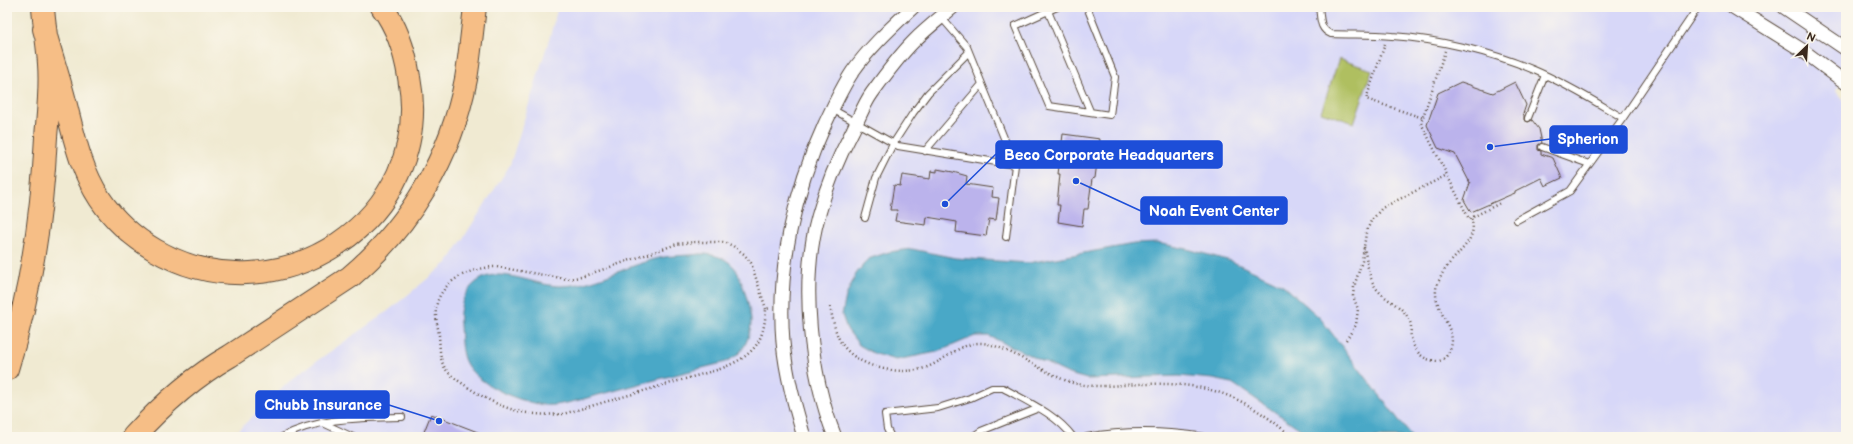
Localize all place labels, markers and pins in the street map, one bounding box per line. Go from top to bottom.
callout: Spherion [1550,126,1627,153]
callout: Beco Corporate Headquarters [996,141,1222,168]
callout: Noah Event Center [1141,197,1287,224]
callout: Chubb Insurance [256,391,389,418]

